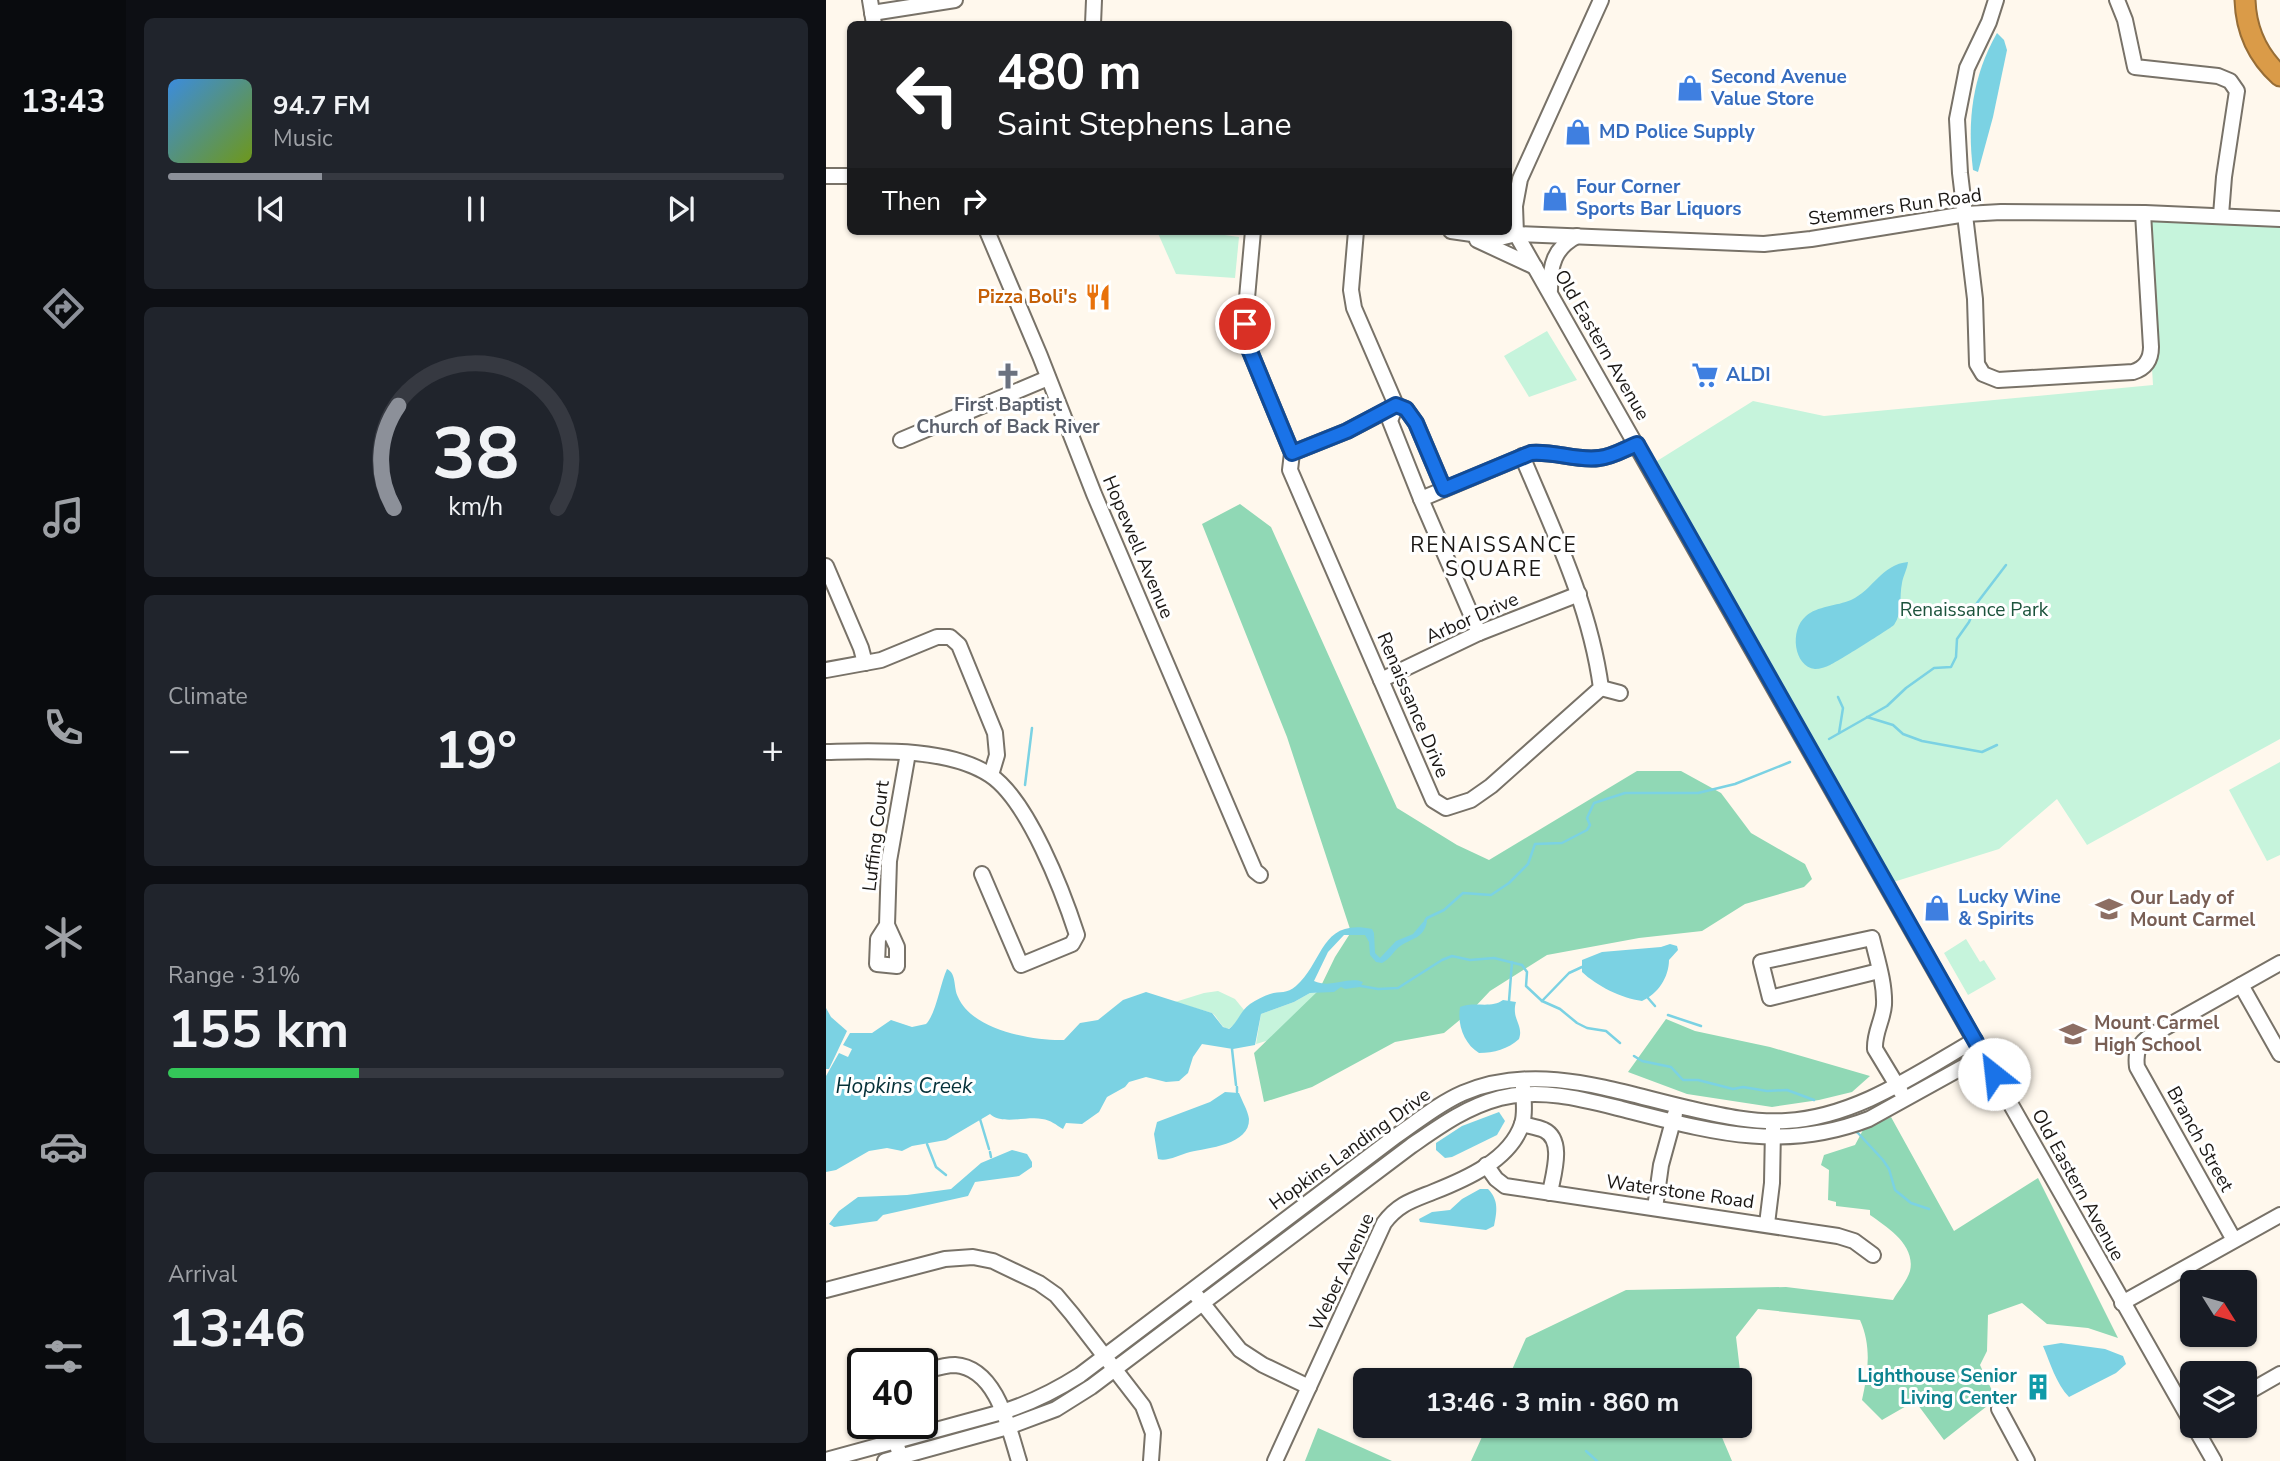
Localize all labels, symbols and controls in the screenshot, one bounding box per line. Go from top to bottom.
text: 480 m [997,39,1141,106]
icon: left [882,49,973,140]
place label: Second Avenue Value Store [1710,64,1847,112]
shop icon: Second Avenue Value Store [1675,73,1705,103]
text: 13:43 [21,80,105,123]
text: 94.7 FM [273,88,370,123]
text: Saint Stephens Lane [997,103,1292,146]
shop icon: MD Police Supply [1563,117,1593,147]
place label: MD Police Supply [1599,119,1756,145]
text: Music [273,123,333,154]
place label: Four Corner Sports Bar Liquors [1576,174,1742,222]
icon: right [955,182,993,220]
street label: Stemmers Run Road [1807,182,1983,232]
shop icon: Four Corner Sports Bar Liquors [1540,183,1570,213]
text: Then [882,184,941,219]
icon: previous [252,190,290,228]
icon: pause [457,190,495,228]
icon: next [662,190,700,228]
street label: Old Eastern Avenue [1548,265,1656,425]
restaurant icon: Pizza Boli's [1083,282,1113,312]
icon: directions [39,284,88,333]
place label: Pizza Boli's [978,284,1077,310]
pin [1215,294,1275,354]
icon: arrive [1226,305,1264,343]
supermarket icon: ALDI [1690,360,1720,390]
church icon: First Baptist Church of Back River [993,361,1023,391]
place label: ALDI [1726,362,1771,388]
place label: First Baptist Church of Back River [916,392,1100,440]
text: 38 [432,404,520,504]
street label: Hopewell Avenue [1096,472,1180,622]
text: km/h [448,490,504,524]
icon: music [39,493,88,542]
district label: RENAISSANCE SQUARE [1410,531,1578,583]
street label: Arbor Drive [1421,586,1523,650]
park label: Renaissance Park [1900,597,2049,623]
street label: Renaissance Drive [1371,628,1455,782]
text: Climate [168,681,248,712]
icon: phone [39,703,88,752]
text: 19° [435,715,517,786]
text: − [168,725,191,776]
text: + [761,725,784,776]
street label: Luffing Court [856,779,896,893]
place label: Lucky Wine & Spirits [1958,884,2061,932]
place label: Our Lady of Mount Carmel [2130,885,2255,933]
shop icon: Lucky Wine & Spirits [1922,893,1952,923]
school or university icon: Our Lady of Mount Carmel [2094,894,2124,924]
icon: climate [39,913,88,962]
text: Range · 31% [168,960,300,991]
text: 155 km [168,994,349,1065]
place label: Mount Carmel High School [2094,1010,2219,1058]
school or university icon: Mount Carmel High School [2058,1019,2088,1049]
position arrow [1957,1037,2031,1111]
water label: Hopkins Creek [835,1072,973,1100]
street label: Hopkins Landing Drive [1264,1082,1436,1216]
street label: Branch Street [2160,1082,2240,1197]
street label: Old Eastern Avenue [2025,1104,2131,1266]
icon: car [39,1122,88,1171]
street label: Waterstone Road [1604,1169,1756,1215]
street label: Weber Avenue [1303,1209,1381,1335]
text: Arrival [168,1259,237,1290]
north arrow [2180,1270,2258,1348]
map controls [2180,1270,2257,1438]
text: 13:46 [168,1293,306,1364]
icon: filters [39,1332,88,1381]
speed limit sign: 40 [847,1348,938,1439]
button: layers [2180,1361,2257,1438]
place label: Lighthouse Senior Living Center [1857,1363,2018,1411]
building icon: Lighthouse Senior Living Center [2023,1372,2053,1402]
text: 13:46 · 3 min · 860 m [1426,1385,1679,1420]

